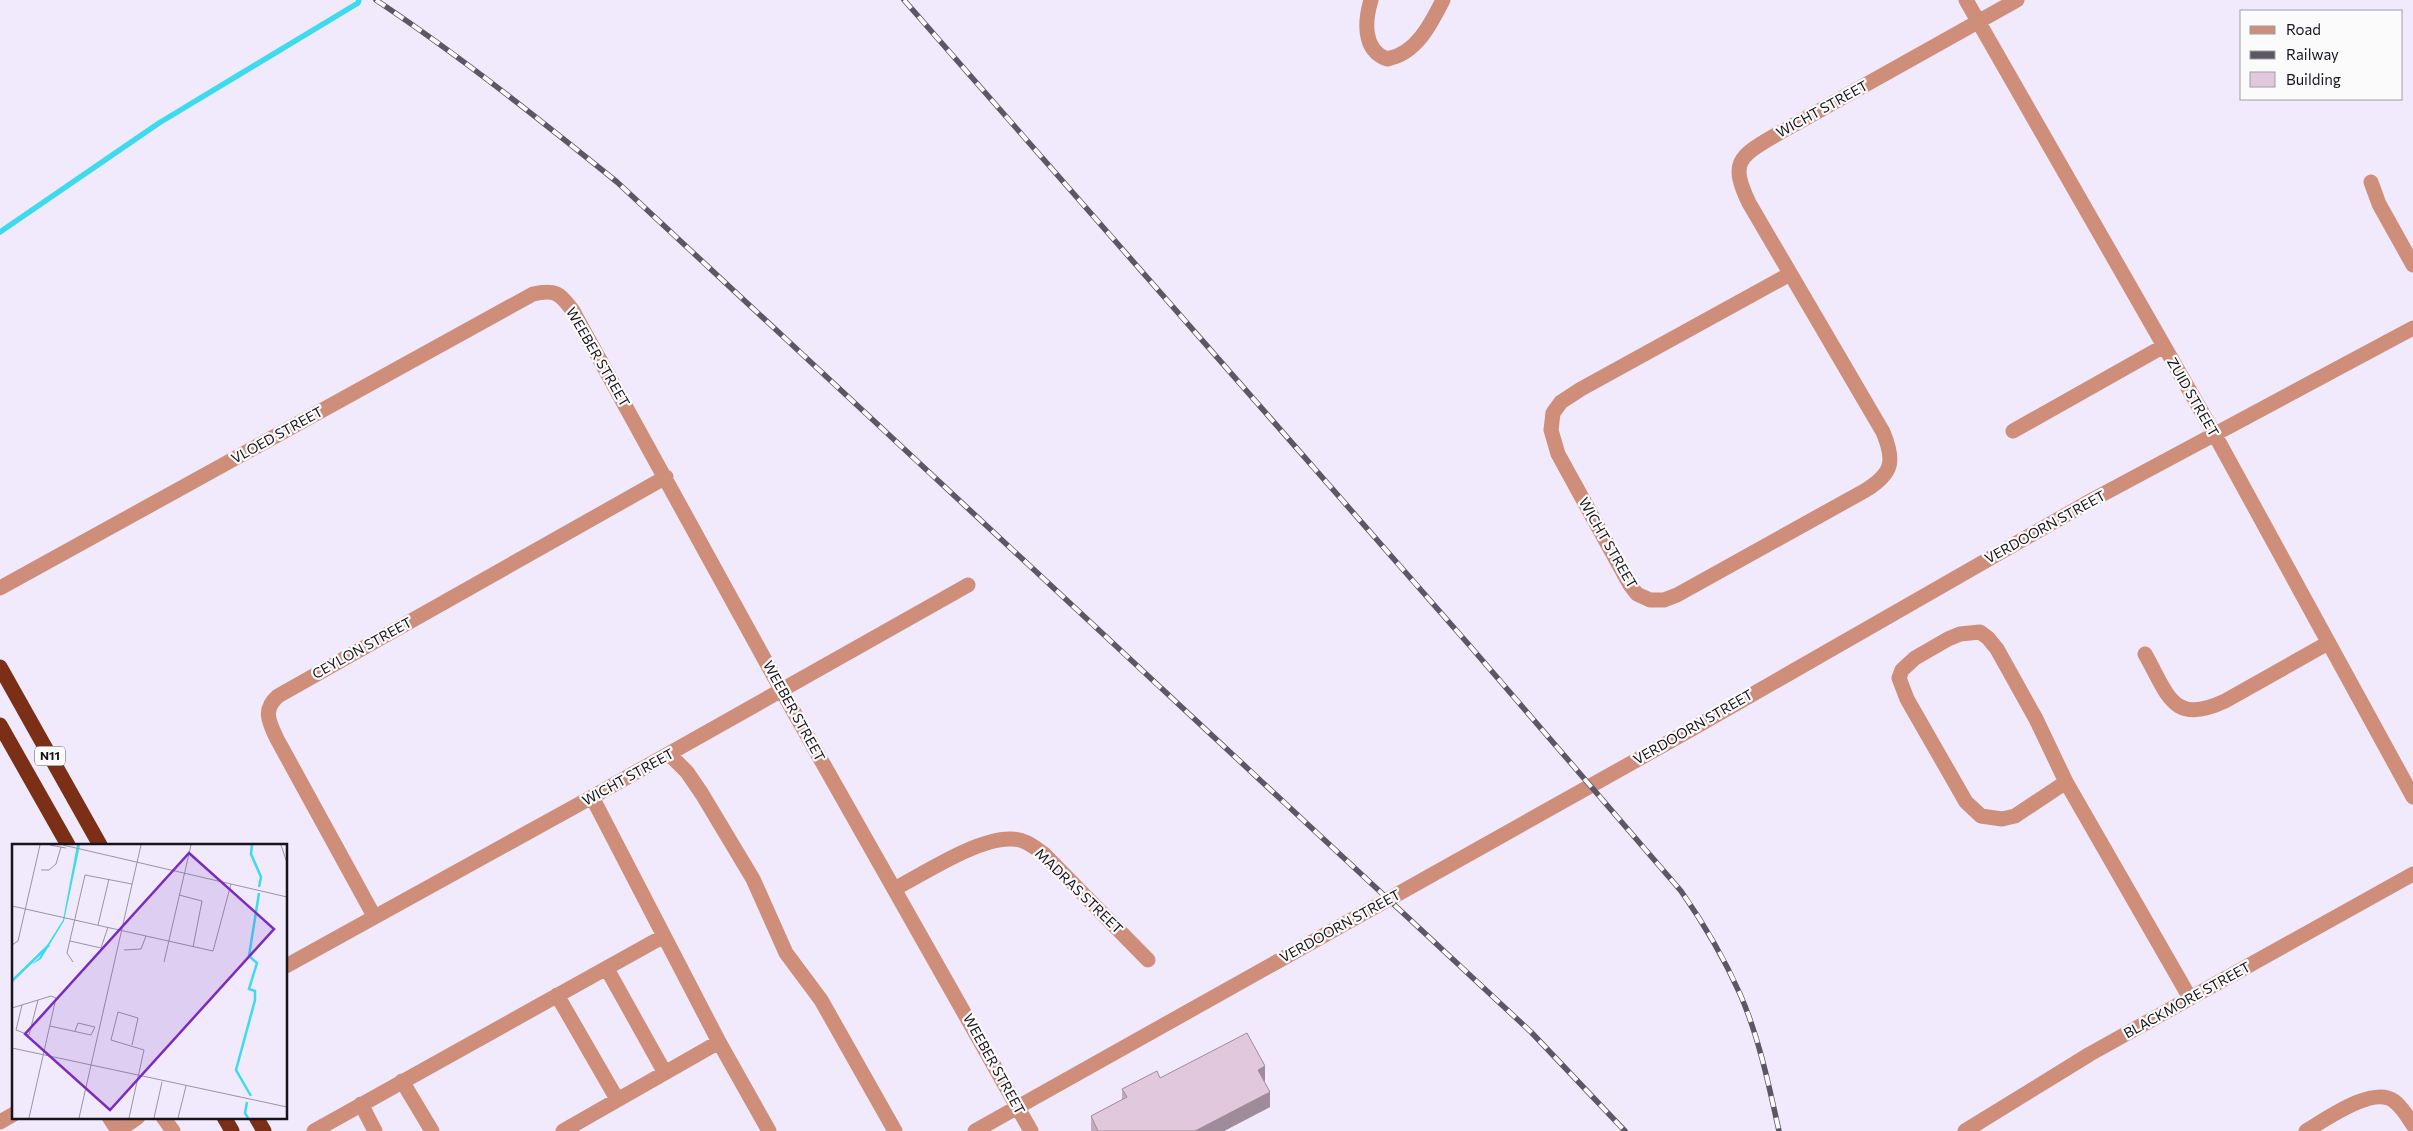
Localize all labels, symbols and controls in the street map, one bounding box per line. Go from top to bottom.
legend [2240,10,2403,100]
text: Road [2286,20,2321,38]
text: Railway [2286,45,2339,63]
text: Building [2286,70,2341,88]
street label: WICHT STREET [1773,76,1870,141]
street label: WEEBER STREET [563,304,634,410]
street label: ZUID STREET [2164,354,2223,439]
street label: VLOED STREET [228,402,326,467]
street label: VERDOORN STREET [1982,486,2108,567]
street label: WICHT STREET [1576,494,1641,591]
street label: CEYLON STREET [309,613,415,682]
street label: WEEBER STREET [760,658,829,764]
street label: VERDOORN STREET [1630,685,1756,768]
street label: WICHT STREET [579,744,676,809]
road number: N11 [35,746,65,766]
inset map [12,844,288,1118]
street label: MADRAS STREET [1032,844,1127,937]
street label: VERDOORN STREET [1277,885,1403,966]
street label: BLACKMORE STREET [2120,958,2253,1041]
street label: WEEBER STREET [960,1011,1029,1117]

